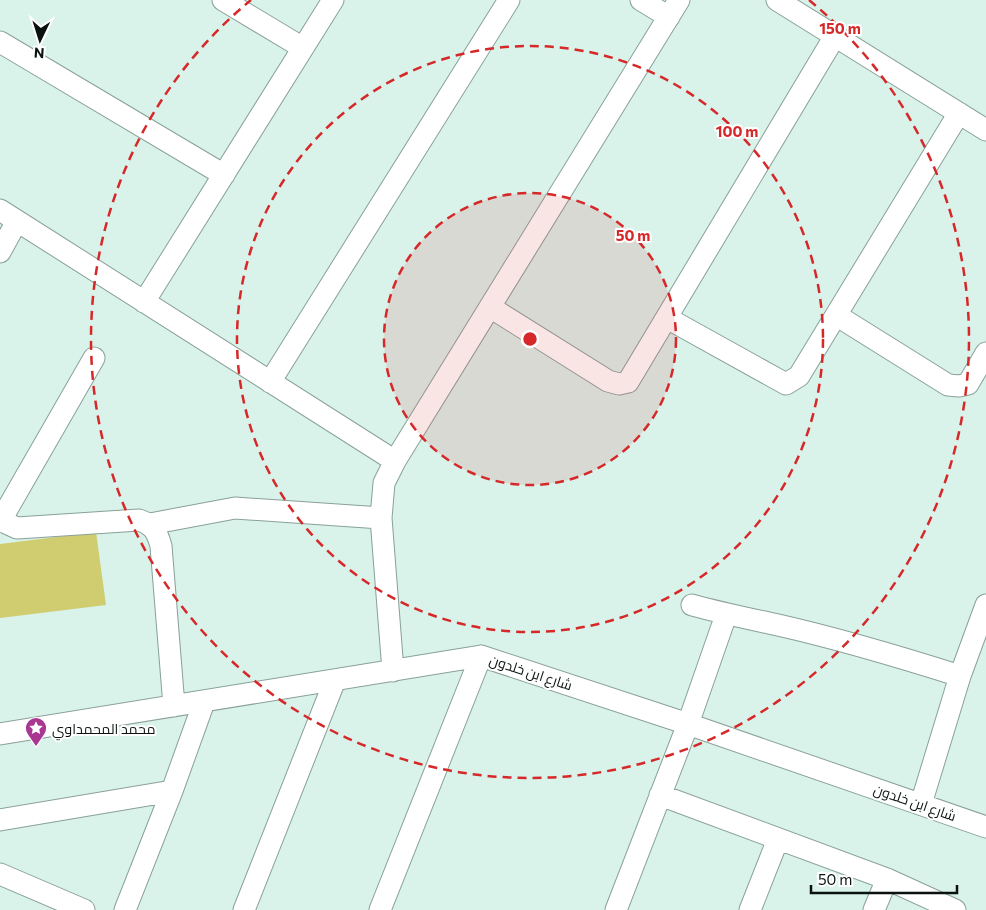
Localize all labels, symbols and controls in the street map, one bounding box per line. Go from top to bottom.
north arrow [15,15,65,65]
text: 150 m [819,19,861,37]
text: N [33,45,45,62]
text: 100 m [716,122,758,140]
text: 50 m [616,226,650,244]
centre of rings [521,330,539,348]
street label: شارع ابن خلدون [487,651,575,694]
place icon: محمد المحمداوي [24,716,48,747]
place label: محمد المحمداوي [52,720,155,741]
street label: شارع ابن خلدون [871,780,959,825]
scale bar [811,862,957,894]
text: 50 m [818,870,852,888]

